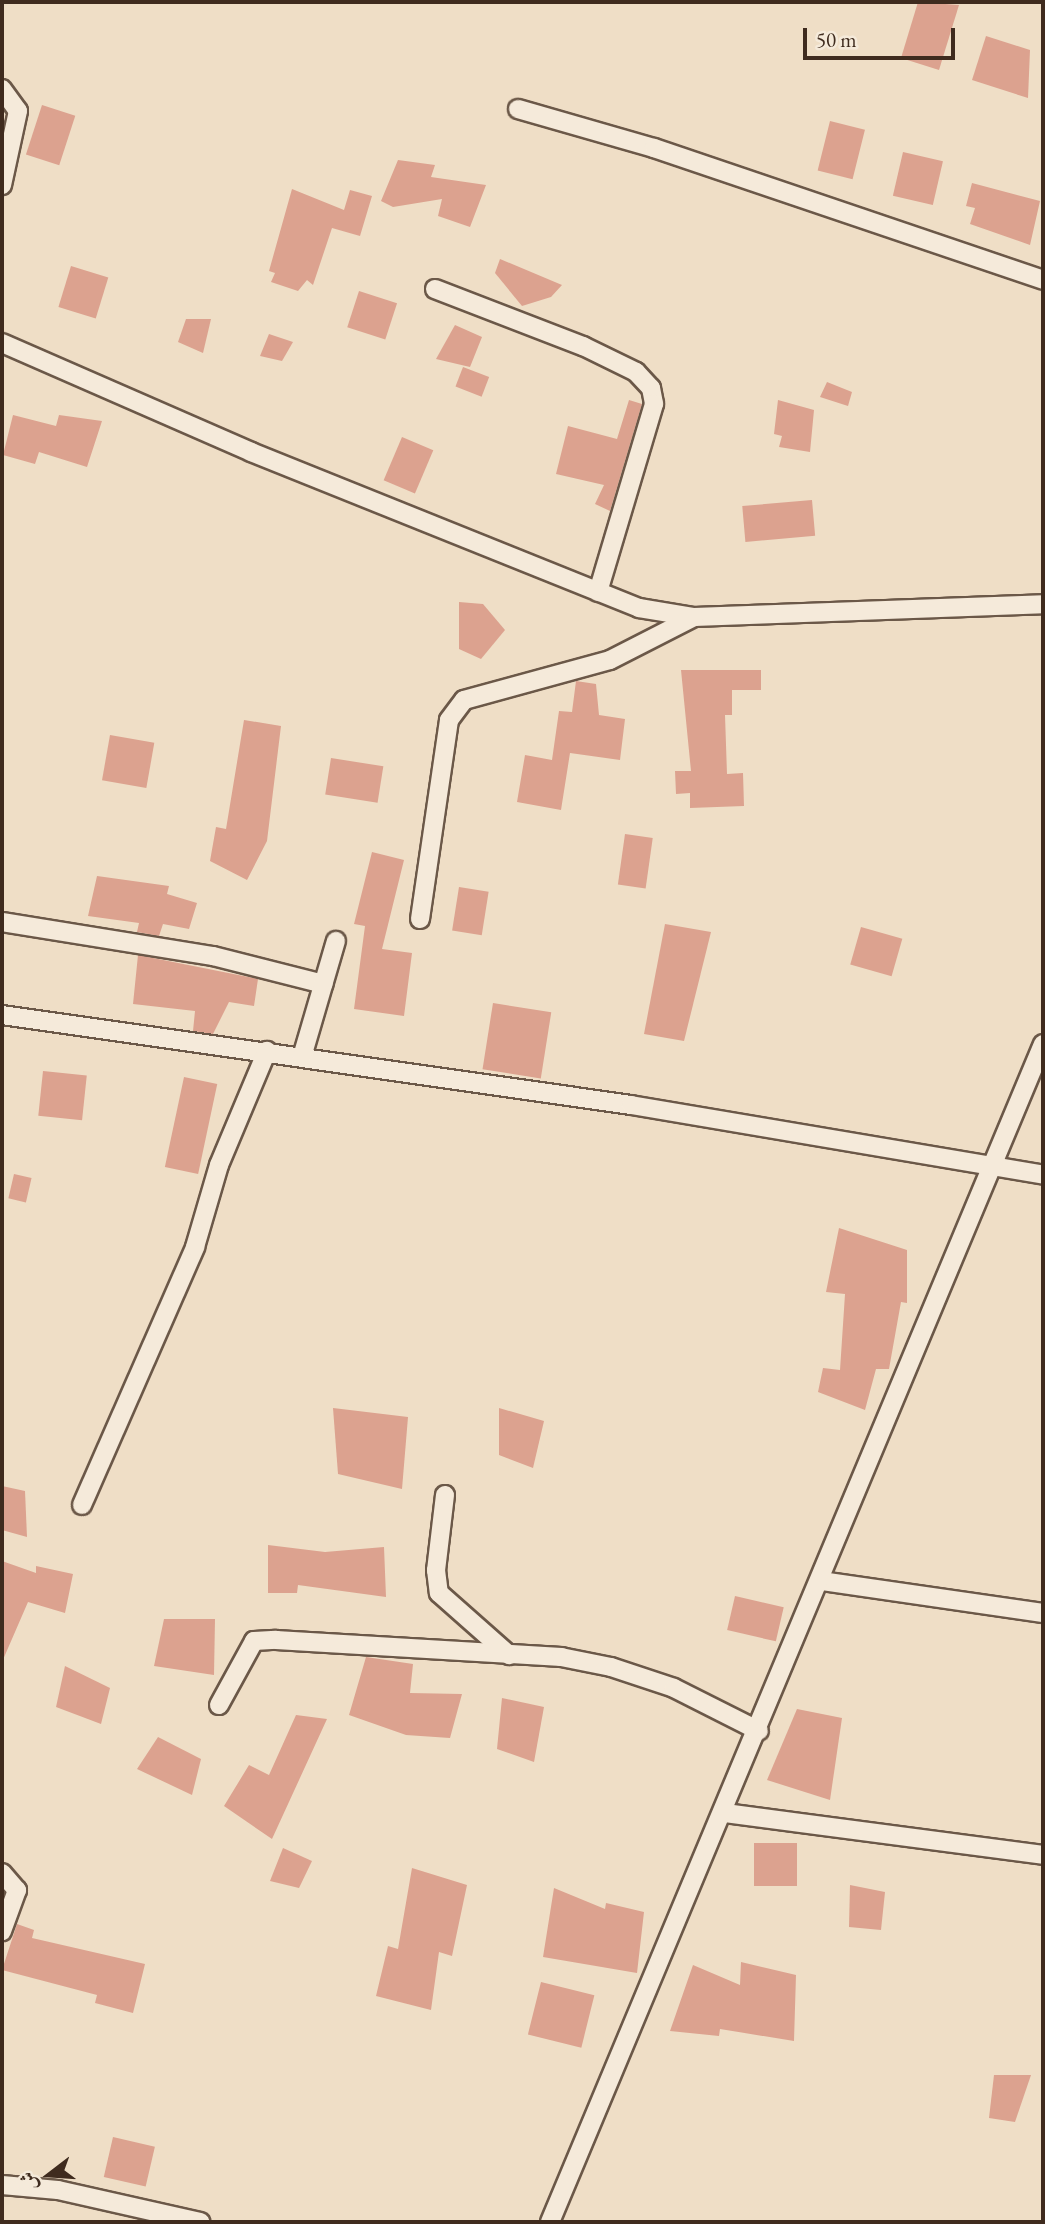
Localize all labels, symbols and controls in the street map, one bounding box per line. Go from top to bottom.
scale bar [807,14,959,58]
text: 50 m [816,26,857,53]
north arrow [14,2140,84,2210]
text: ش [14,2169,43,2194]

